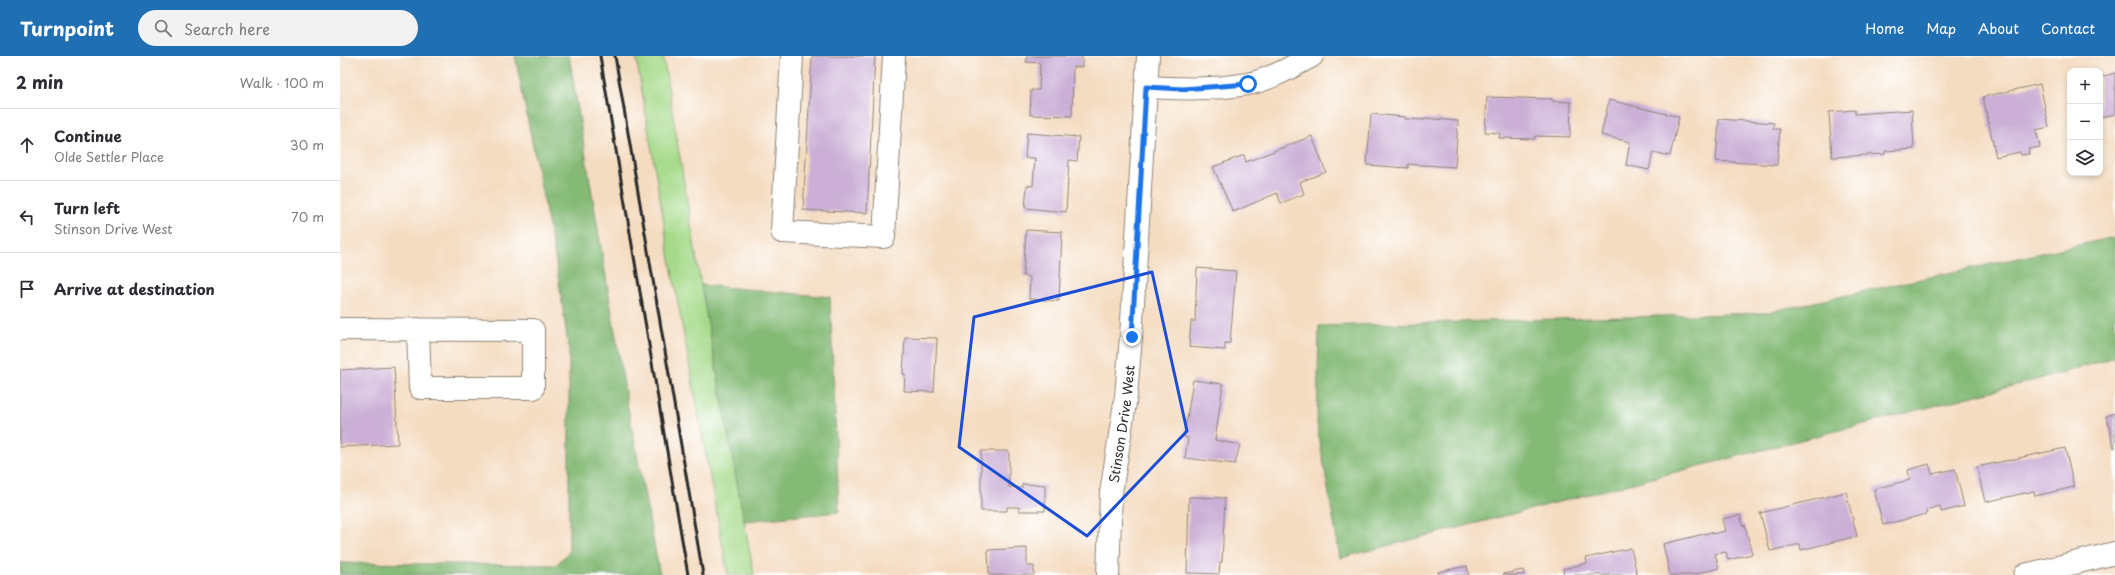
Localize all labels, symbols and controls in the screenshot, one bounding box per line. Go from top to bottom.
search box [138,10,418,46]
text: Turnpoint [20,14,114,42]
icon: search [152,17,174,39]
text: Search here [184,17,270,40]
text: Home [1865,18,1904,39]
text: Map [1926,18,1956,39]
text: About [1978,18,2019,39]
text: Contact [2041,18,2095,39]
map controls [2067,68,2103,176]
button: + [2067,68,2103,104]
text: 2 min [16,69,63,95]
text: Walk · 100 m [240,73,324,92]
route start [1239,75,1257,93]
button: − [2067,104,2103,140]
text: Continue [54,124,122,147]
icon: ahead [16,134,38,156]
text: 30 m [290,135,324,154]
button: layers [2067,140,2103,176]
text: Olde Settler Place [54,147,164,166]
text: Turn left [54,196,120,219]
icon: left [16,206,38,228]
text: 70 m [291,207,324,226]
text: Stinson Drive West [54,219,173,238]
text: Arrive at destination [54,277,215,300]
icon: arrive [16,278,38,300]
route end [1123,328,1141,346]
street label: Stinson Drive West [1103,364,1138,484]

